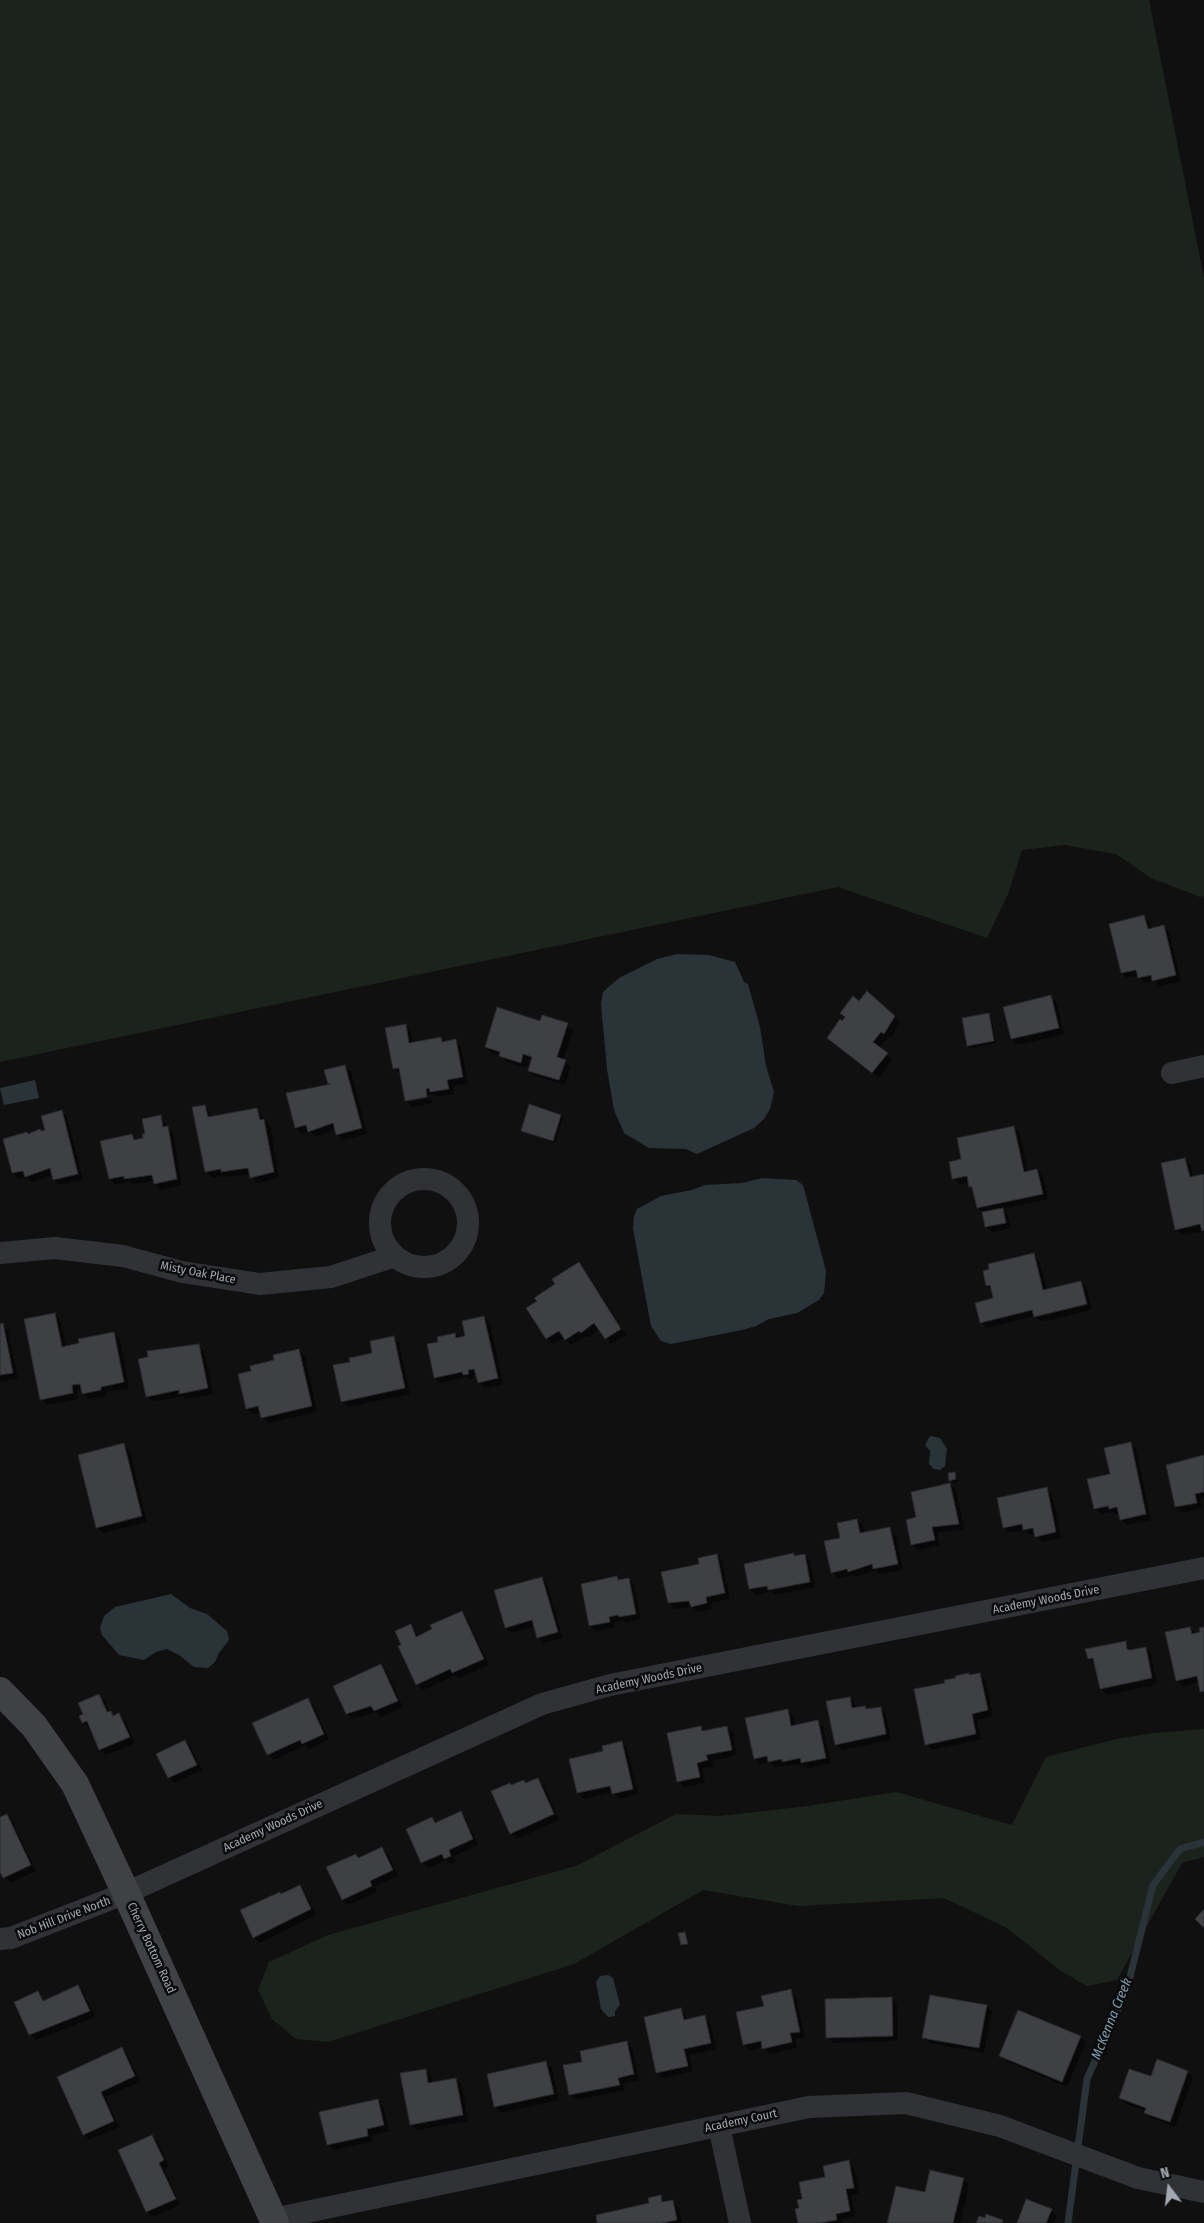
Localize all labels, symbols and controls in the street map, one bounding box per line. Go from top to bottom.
street label: Misty Oak Place [159,1259,237,1287]
street label: Academy Woods Drive [992,1583,1100,1617]
street label: Academy Woods Drive [595,1661,703,1697]
street label: Academy Woods Drive [221,1797,325,1855]
street label: Nob Hill Drive North [15,1894,113,1942]
street label: Cherry Bottom Road [124,1900,178,1996]
water label: McKenna Creek [1088,1976,1136,2062]
street label: Academy Court [704,2106,778,2136]
north arrow [1144,2163,1194,2213]
text: N [1159,2164,1171,2182]

